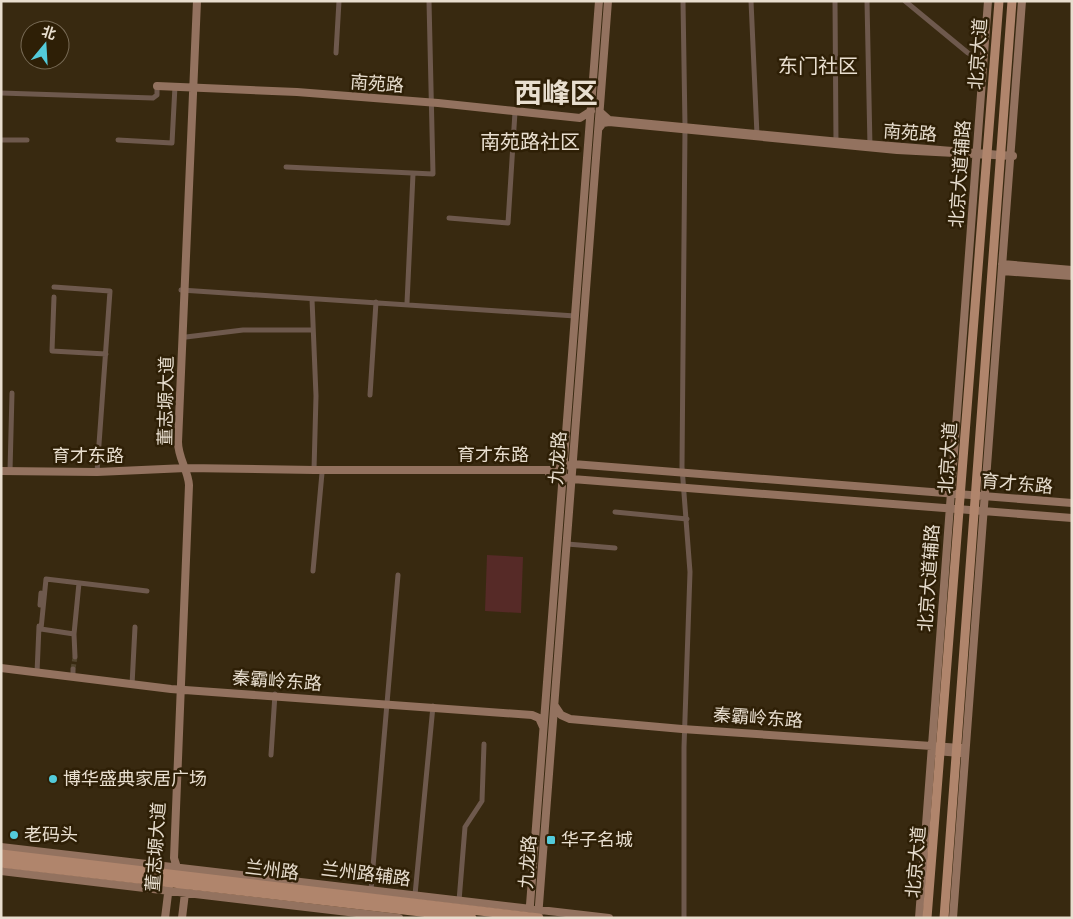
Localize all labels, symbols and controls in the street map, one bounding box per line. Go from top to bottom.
street label: 北京大道 [965,17,991,91]
north arrow [20,20,70,70]
text: 北 [40,23,58,43]
district label: 东门社区 [778,54,858,78]
street label: 南苑路 [349,71,405,97]
district label: 西峰区 [514,77,598,110]
street label: 北京大道辅路 [945,119,975,229]
street label: 南苑路 [882,120,938,146]
district label: 南苑路社区 [480,130,580,154]
street label: 董志塬大道 [154,356,178,446]
street label: 北京大道 [935,421,961,495]
street label: 九龙路 [545,430,571,486]
street label: 育才东路 [457,444,529,466]
street label: 育才东路 [52,445,124,467]
street label: 育才东路 [980,470,1054,498]
street label: 北京大道辅路 [914,523,944,633]
street label: 秦霸岭东路 [231,667,323,695]
street label: 秦霸岭东路 [712,704,804,732]
place label: 博华盛典家居广场 [63,768,207,790]
marker: 博华盛典家居广场 [47,773,59,785]
street label: 董志塬大道 [142,801,170,893]
place label: 老码头 [24,824,78,846]
street label: 北京大道 [902,825,930,899]
marker: 老码头 [8,829,20,841]
place label: 华子名城 [561,829,633,851]
street label: 九龙路 [515,834,541,890]
marker: 华子名城 [545,834,557,846]
street label: 兰州路 [244,856,300,884]
street label: 兰州路辅路 [320,858,412,890]

